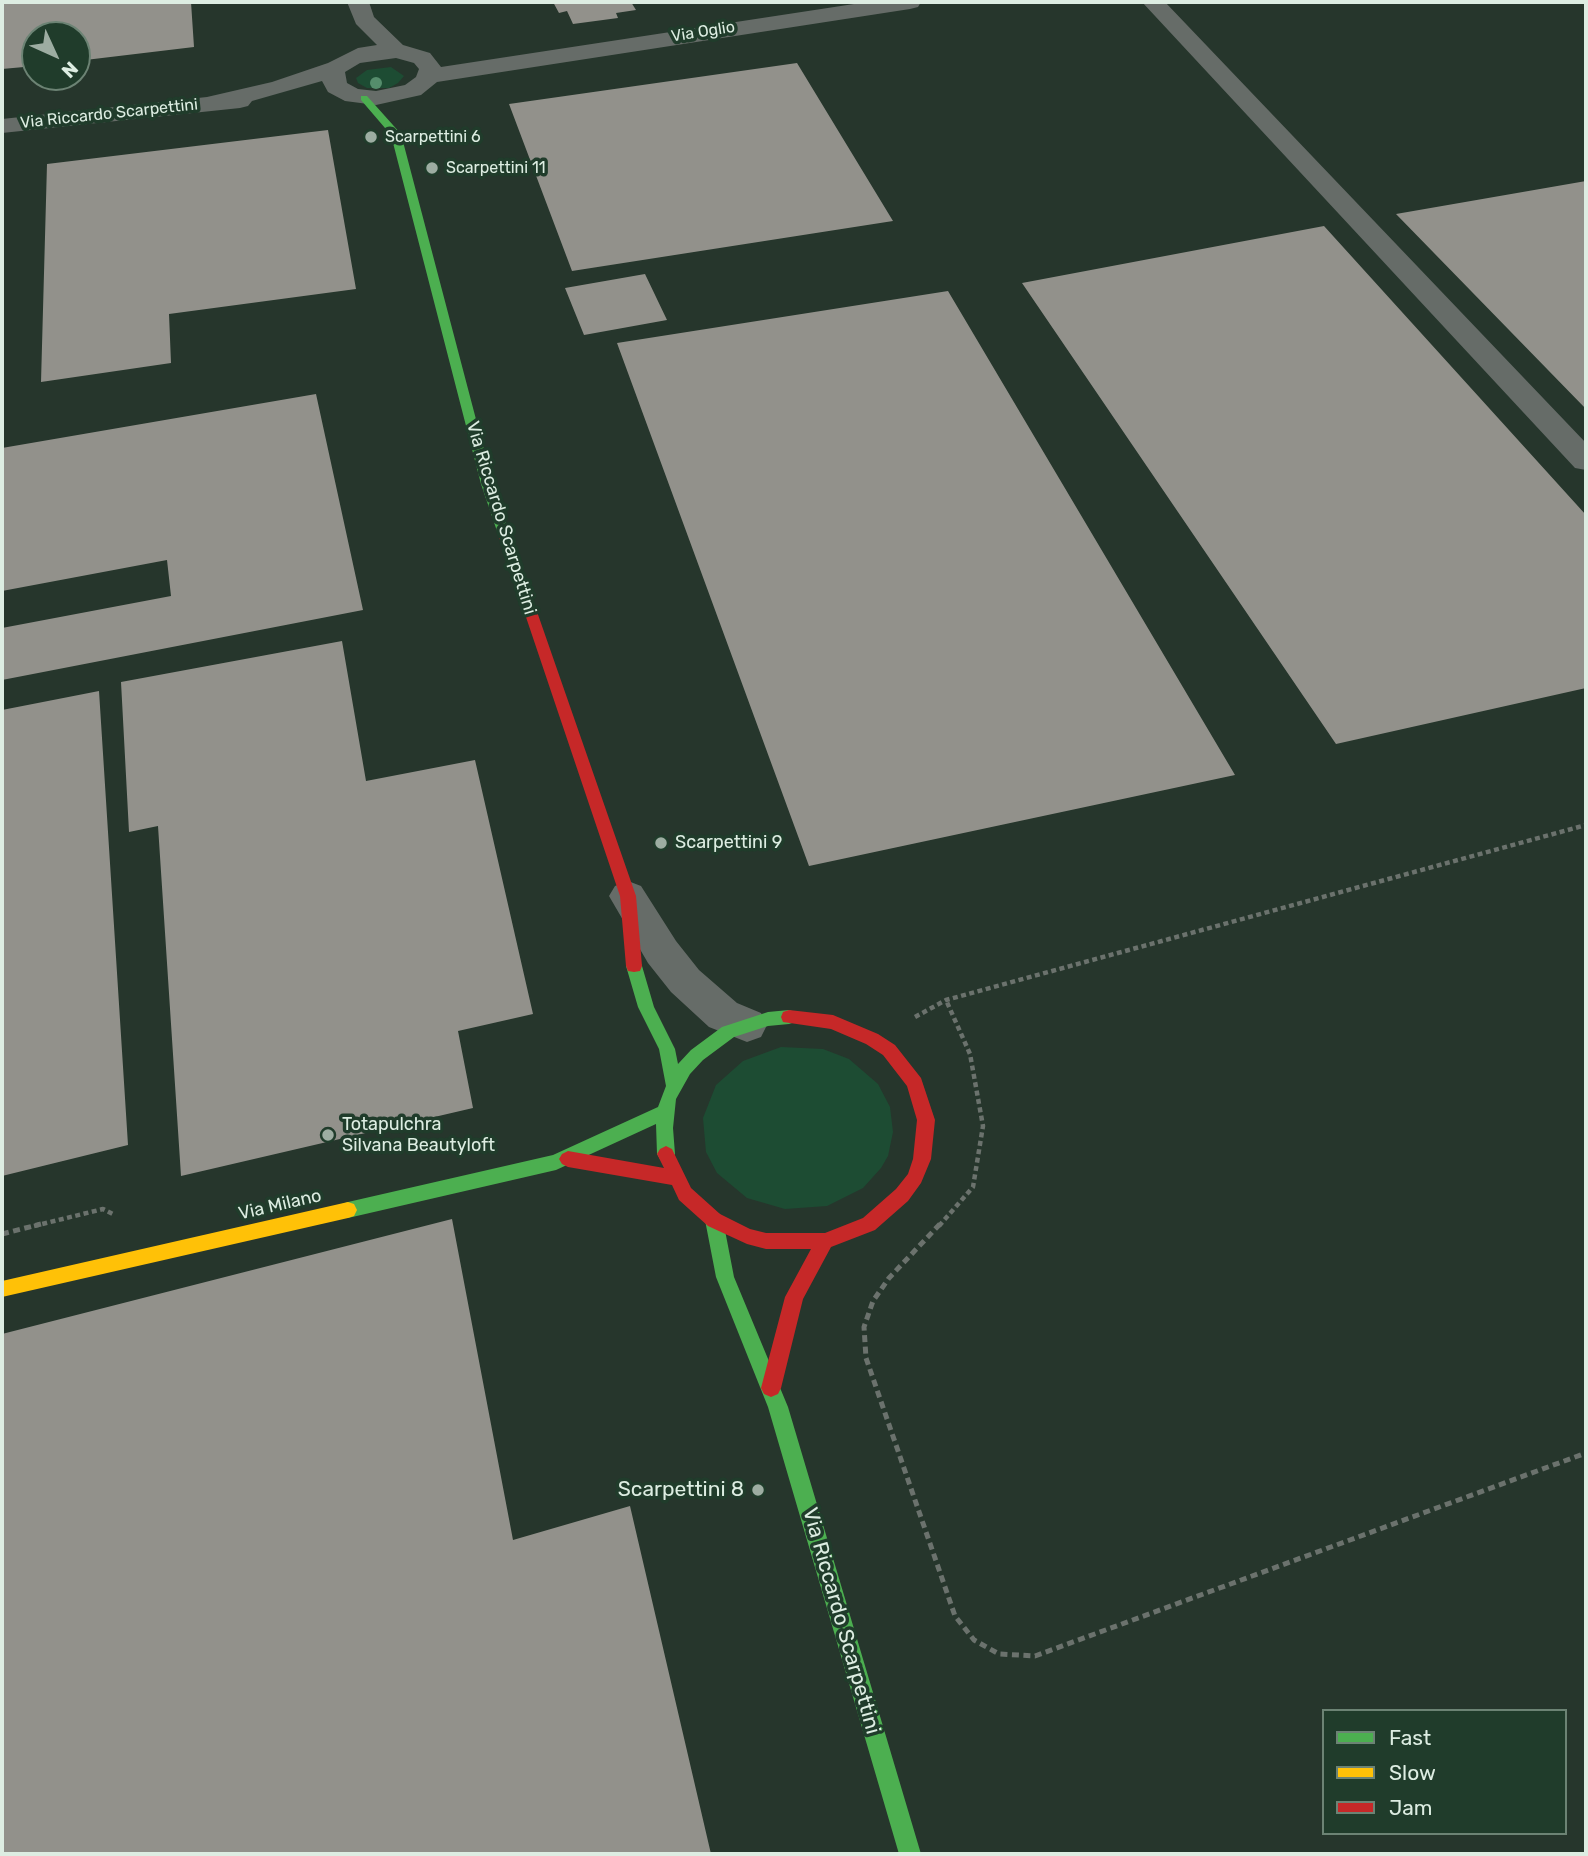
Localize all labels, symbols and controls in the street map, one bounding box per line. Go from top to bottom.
street label: Via Oglio [670,17,736,47]
north arrow [21,21,91,91]
text: N [57,57,83,83]
street label: Via Riccardo Scarpettini [19,95,199,133]
place label: Scarpettini 6 [385,127,481,147]
marker: Scarpettini 6 [363,129,379,145]
place label: Scarpettini 11 [446,158,546,178]
marker: Scarpettini 11 [424,160,440,176]
street label: Via Riccardo Scarpettini [461,419,541,617]
place label: Scarpettini 9 [675,832,782,854]
marker: Scarpettini 9 [653,835,669,851]
place label: Totapulchra Silvana Beautyloft [342,1114,495,1156]
marker: Totapulchra Silvana Beautyloft [320,1127,336,1143]
street label: Via Milano [236,1185,324,1225]
place label: Scarpettini 8 [618,1477,744,1503]
marker: Scarpettini 8 [750,1482,766,1498]
street label: Via Riccardo Scarpettini [797,1505,885,1737]
legend [1322,1709,1567,1835]
text: Fast [1389,1725,1431,1750]
text: Slow [1389,1760,1436,1785]
text: Jam [1389,1795,1433,1820]

